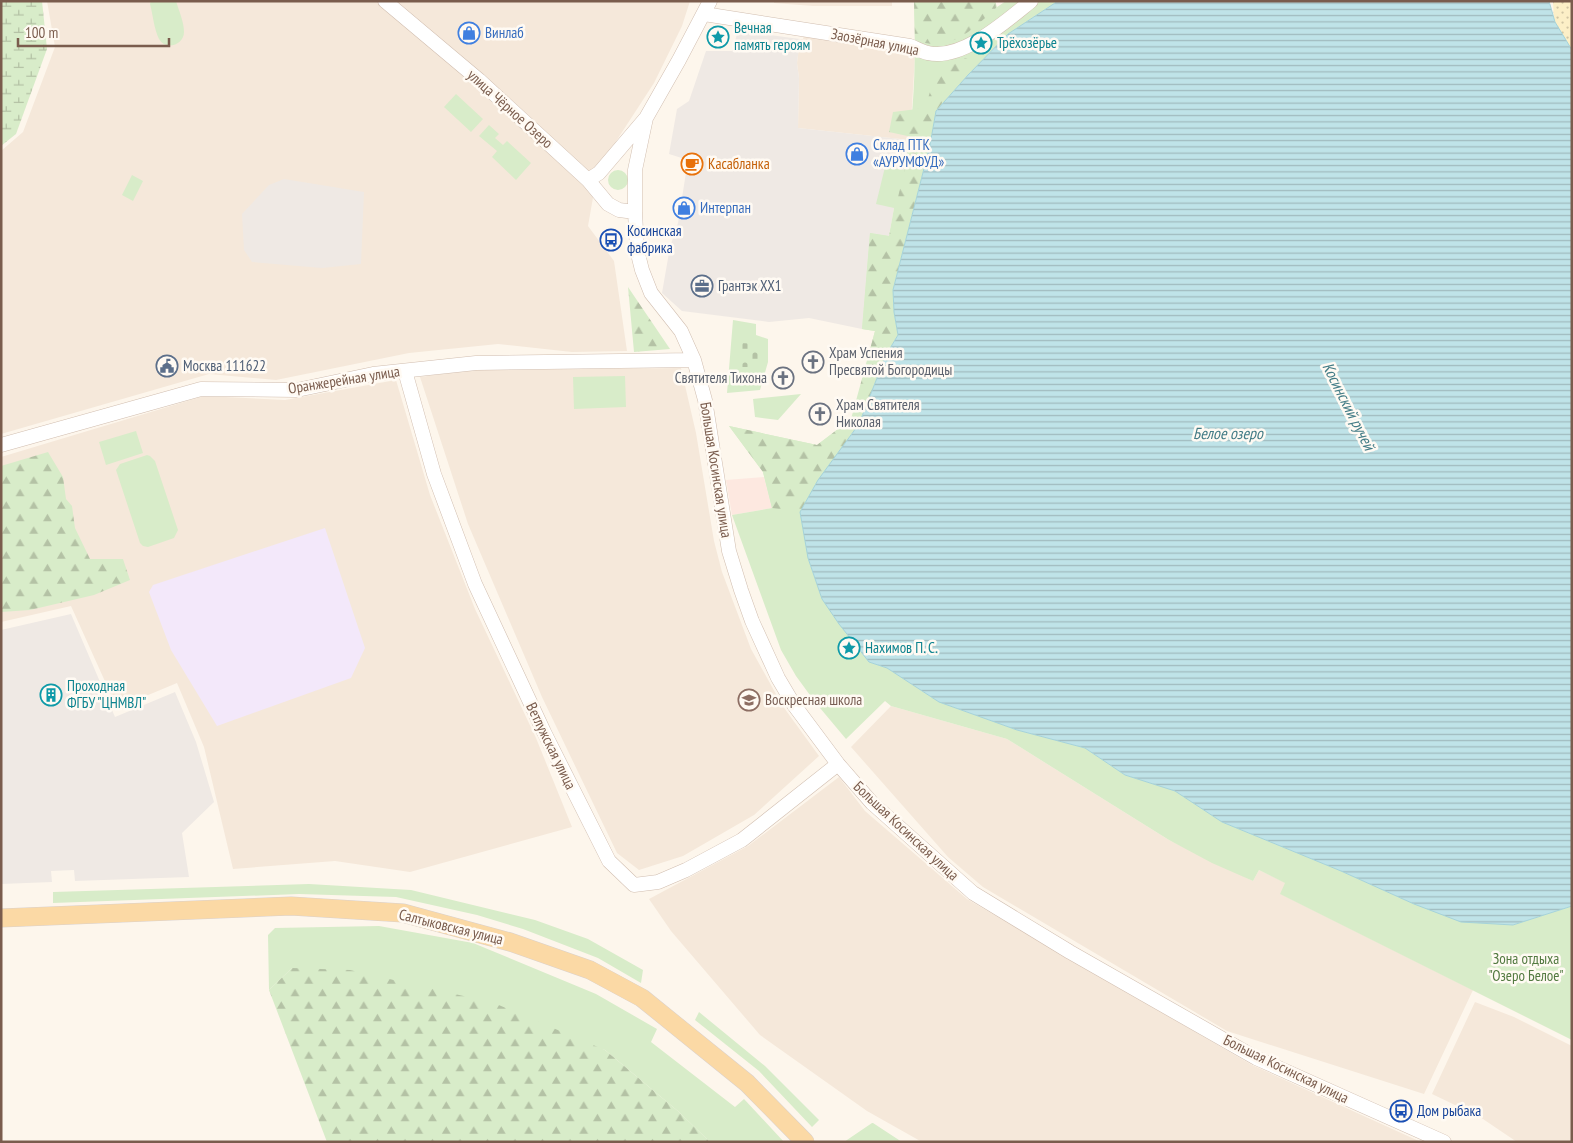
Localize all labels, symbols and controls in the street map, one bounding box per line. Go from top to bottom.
scale bar [18,15,169,47]
place label: Вечная память героям [734,18,810,54]
shop icon: Винлаб [457,21,481,45]
text: 100 m [25,23,58,42]
place label: Винлаб [485,23,524,42]
street label: Заозёрная улица [830,24,921,59]
place icon: Вечная память героям [706,25,730,49]
place icon: Трёхозёрье [969,31,993,55]
place label: Трёхозёрье [997,33,1057,52]
street label: улица Чёрное Озеро [463,65,557,152]
place label: Склад ПТК «АУРУМФУД» [873,135,944,171]
shop icon: Склад ПТК «АУРУМФУД» [845,142,869,166]
cafe icon: Касабланка [680,152,704,176]
place label: Касабланка [708,154,770,173]
shop icon: Интерпан [672,196,696,220]
place label: Интерпан [700,198,751,217]
place label: Косинская фабрика [627,221,682,257]
bus stop icon: Косинская фабрика [599,228,623,252]
office icon: Грантэк ХХ1 [690,274,714,298]
place label: Грантэк ХХ1 [718,276,782,295]
place label: Храм Успения Пресвятой Богородицы [829,343,952,379]
church icon: Храм Успения Пресвятой Богородицы [801,350,825,374]
public building icon: Москва 111622 [155,354,179,378]
place label: Москва 111622 [183,356,266,375]
water label: Косинский ручей [1318,359,1381,455]
street label: Оранжерейная улица [287,361,401,398]
church icon: Святителя Тихона [771,366,795,390]
place label: Святителя Тихона [675,368,767,387]
place label: Храм Святителя Николая [836,395,920,431]
street label: Большая Косинская улица [696,401,737,539]
church icon: Храм Святителя Николая [808,402,832,426]
water label: Белое озеро [1193,423,1264,443]
place icon: Нахимов П. С. [837,636,861,660]
place label: Нахимов П. С. [865,638,938,657]
place label: Проходная ФГБУ "ЦНМВЛ" [67,676,146,712]
building icon: Проходная ФГБУ "ЦНМВЛ" [39,683,63,707]
school or university icon: Воскресная школа [737,688,761,712]
place label: Воскресная школа [765,690,862,709]
street label: Ветлужская улица [522,699,581,792]
street label: Большая Косинская улица [850,777,963,884]
street label: Салтыковская улица [397,904,505,949]
park label: Зона отдыха "Озеро Белое" [1488,949,1564,985]
street label: Большая Косинская улица [1220,1030,1352,1107]
bus stop icon: Дом рыбака [1389,1099,1413,1123]
place label: Дом рыбака [1417,1101,1481,1120]

